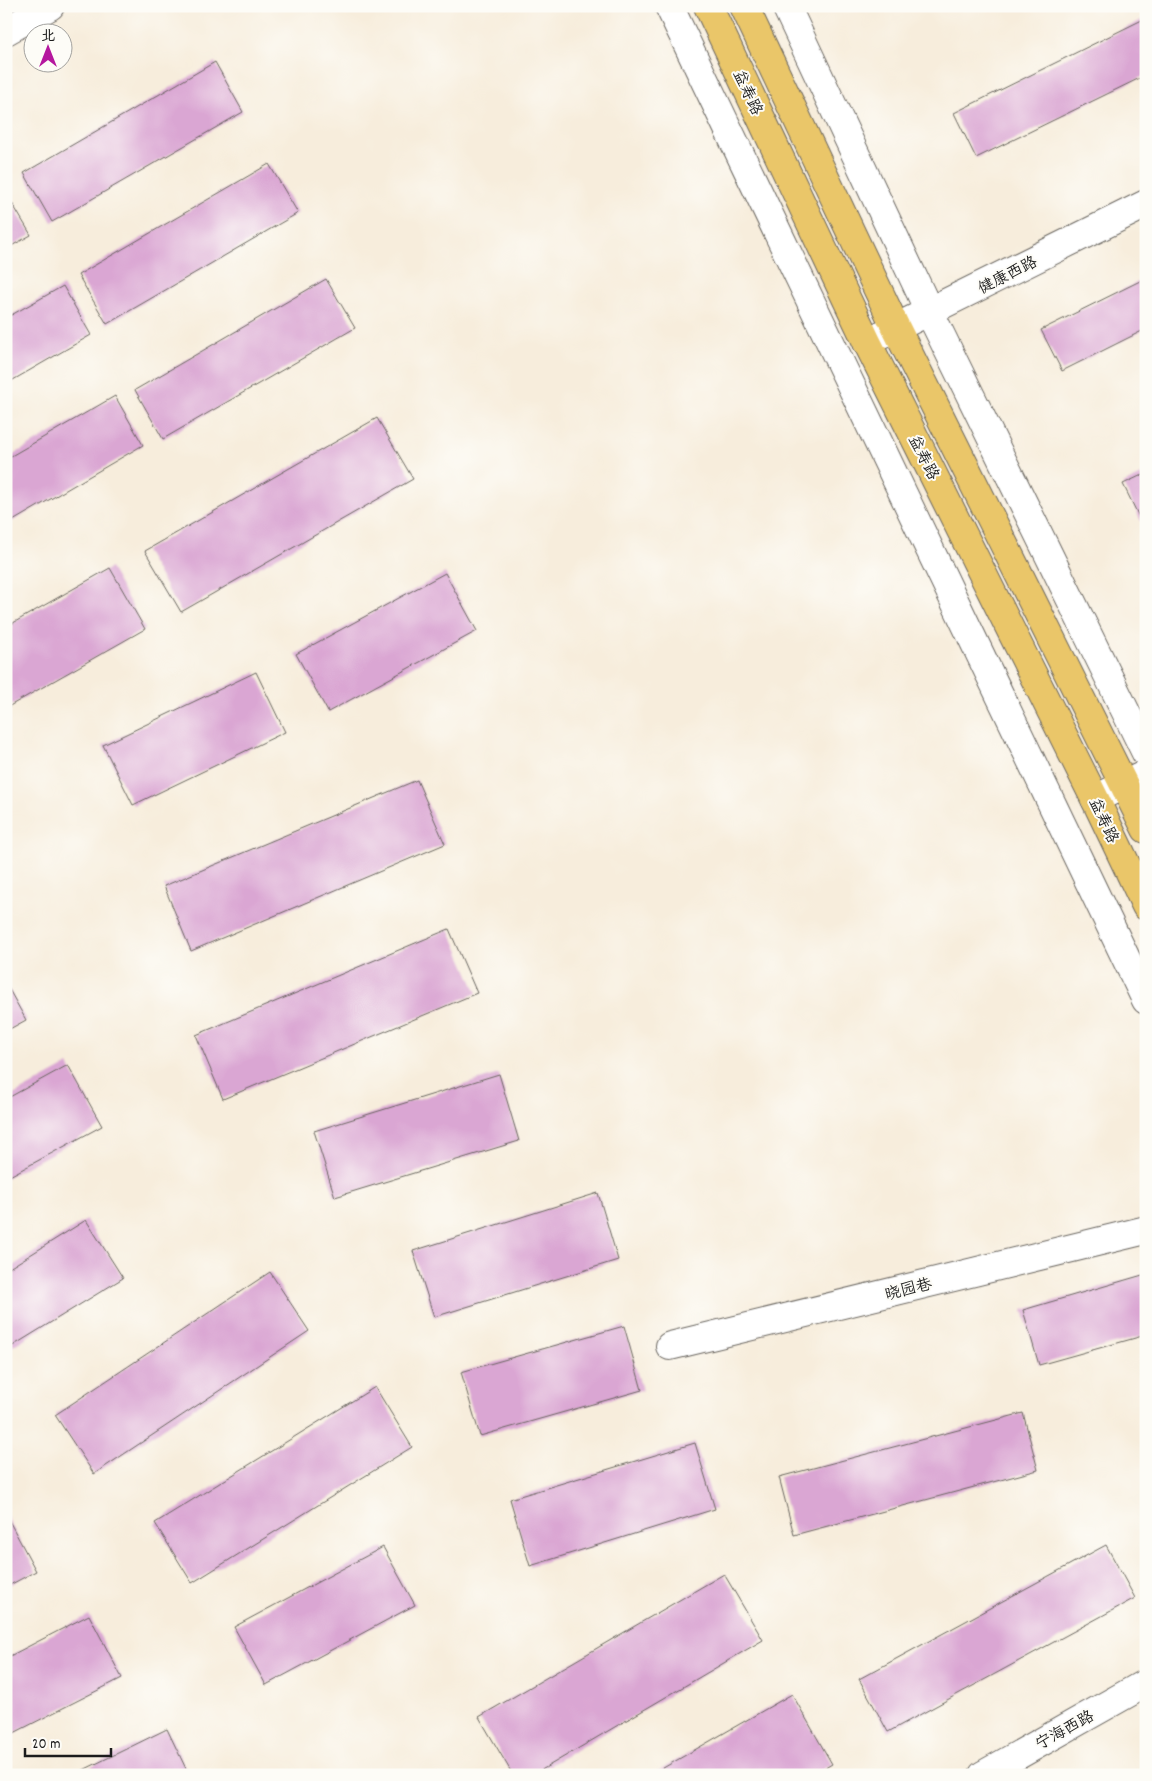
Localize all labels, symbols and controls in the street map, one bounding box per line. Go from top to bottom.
north arrow [22,22,72,72]
text: 北 [41,27,55,47]
street label: 益寿路 [726,66,767,120]
street label: 健康西路 [974,251,1042,301]
street label: 益寿路 [902,432,944,485]
street label: 益寿路 [1082,794,1123,848]
street label: 晓园巷 [883,1273,935,1307]
street label: 宁海西路 [1032,1706,1099,1757]
scale bar [25,1726,111,1758]
text: 20 m [32,1734,60,1756]

